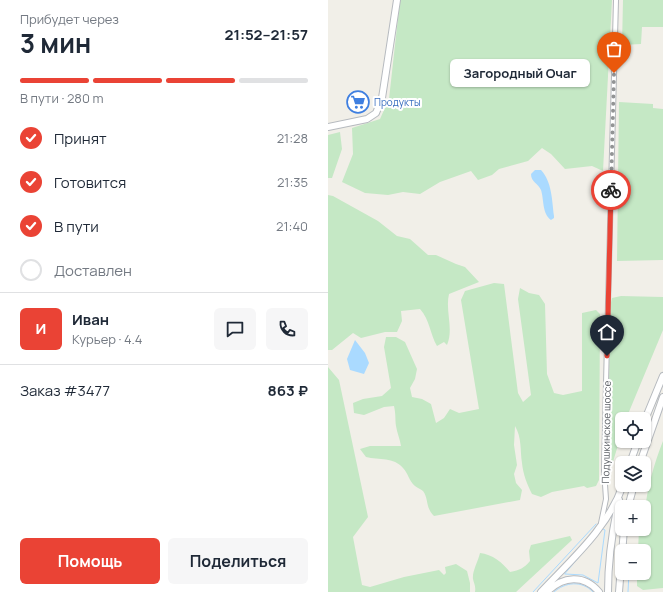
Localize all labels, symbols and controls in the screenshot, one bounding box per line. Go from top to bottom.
text: Прибудет через [20,10,119,28]
text: 21:52–21:57 [224,24,308,45]
text: 3 мин [20,25,91,61]
pin [597,32,631,73]
icon: bag [603,38,625,60]
callout: Загородный Очаг [450,59,590,87]
text: Загородный Очаг [463,64,577,82]
text: В пути · 280 m [20,89,103,107]
supermarket icon: Продукты [345,89,371,115]
place label: Продукты [374,95,421,109]
icon: check [20,127,42,149]
text: Принят [54,128,107,149]
text: 21:28 [277,129,308,147]
courier [591,170,631,210]
icon: check [20,171,42,193]
text: Готовится [54,172,126,193]
text: 21:35 [277,173,308,191]
icon: bike [600,179,622,201]
icon: check [20,215,42,237]
text: В пути [54,216,99,237]
text: 21:40 [276,217,308,235]
text: Доставлен [54,260,132,281]
button: chat [214,308,256,350]
button: phone [266,308,308,350]
text: Иван [72,309,109,330]
pin [590,315,624,356]
text: И [36,318,46,339]
icon: home [596,321,618,343]
text: Курьер · 4.4 [72,330,142,348]
text: Заказ #3477 [20,380,110,401]
text: 863 ₽ [267,380,308,401]
street label: Подушкинское шоссе [598,380,614,483]
map controls [615,412,651,580]
button: locate [615,412,651,448]
button: layers [615,456,651,492]
button: + [615,500,651,536]
button: Помощь [20,538,160,584]
button: Поделиться [168,538,308,584]
button: − [615,544,651,580]

